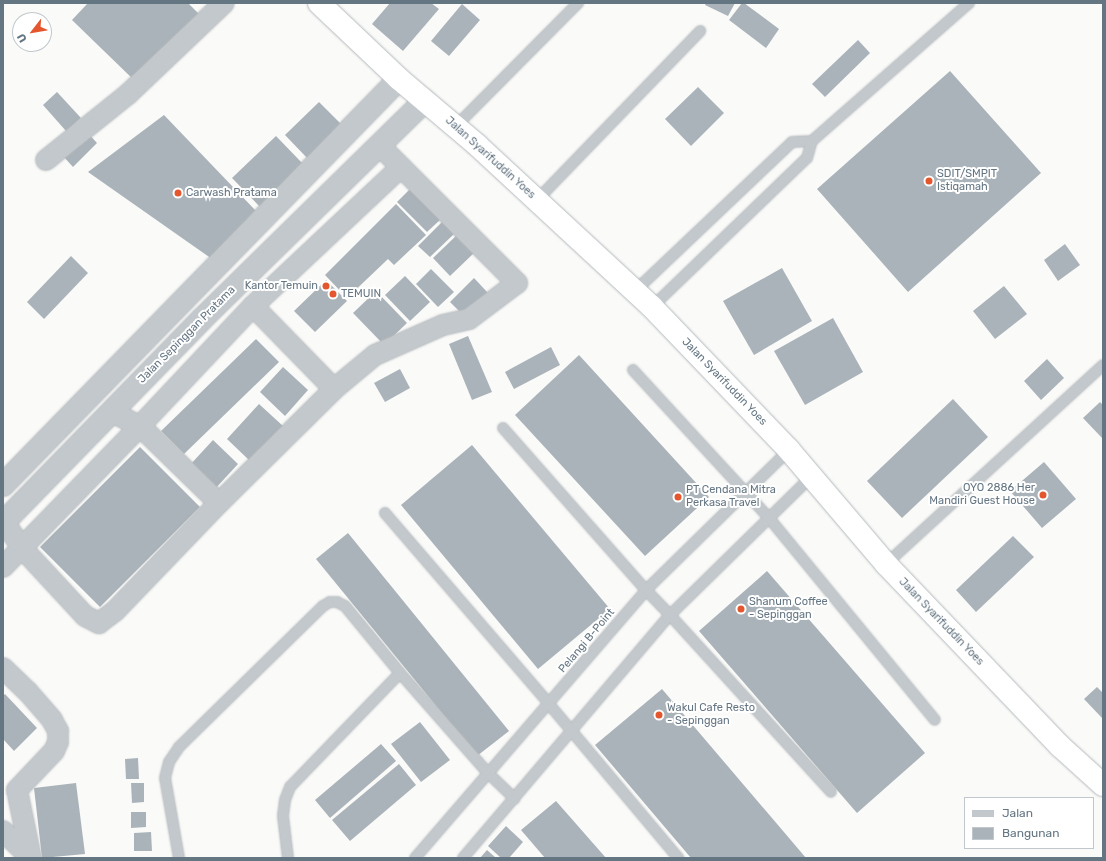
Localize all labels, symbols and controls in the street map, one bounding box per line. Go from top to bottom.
north arrow [12,12,52,52]
text: U [15,31,30,45]
street label: Jalan Syarifuddin Yoes [442,114,538,202]
place label: SDIT/SMPIT Istiqamah [937,168,997,194]
marker: SDIT/SMPIT Istiqamah [924,176,934,186]
place label: Carwash Pratama [186,186,277,200]
marker: Carwash Pratama [173,188,183,198]
place label: Kantor Temuin [244,279,318,293]
marker: Kantor Temuin [321,281,331,291]
street label: Jalan Sepinggan Pratama [136,284,238,386]
place label: TEMUIN [341,287,381,301]
marker: TEMUIN [328,289,338,299]
street label: Jalan Syarifuddin Yoes [679,335,769,429]
place label: OYO 2886 Her Mandiri Guest House [929,482,1035,508]
place label: PT Cendana Mitra Perkasa Travel [686,484,776,510]
marker: OYO 2886 Her Mandiri Guest House [1038,490,1048,500]
marker: PT Cendana Mitra Perkasa Travel [673,492,683,502]
street label: Jalan Syarifuddin Yoes [896,575,986,669]
place label: Shanum Coffee - Sepinggan [749,596,828,622]
marker: Shanum Coffee - Sepinggan [736,604,746,614]
street label: Pelangi B-Point [556,606,618,676]
place label: Wakul Cafe Resto - Sepinggan [667,702,755,728]
marker: Wakul Cafe Resto - Sepinggan [654,710,664,720]
legend [964,797,1094,849]
text: Jalan [1002,806,1033,820]
text: Bangunan [1002,826,1059,840]

